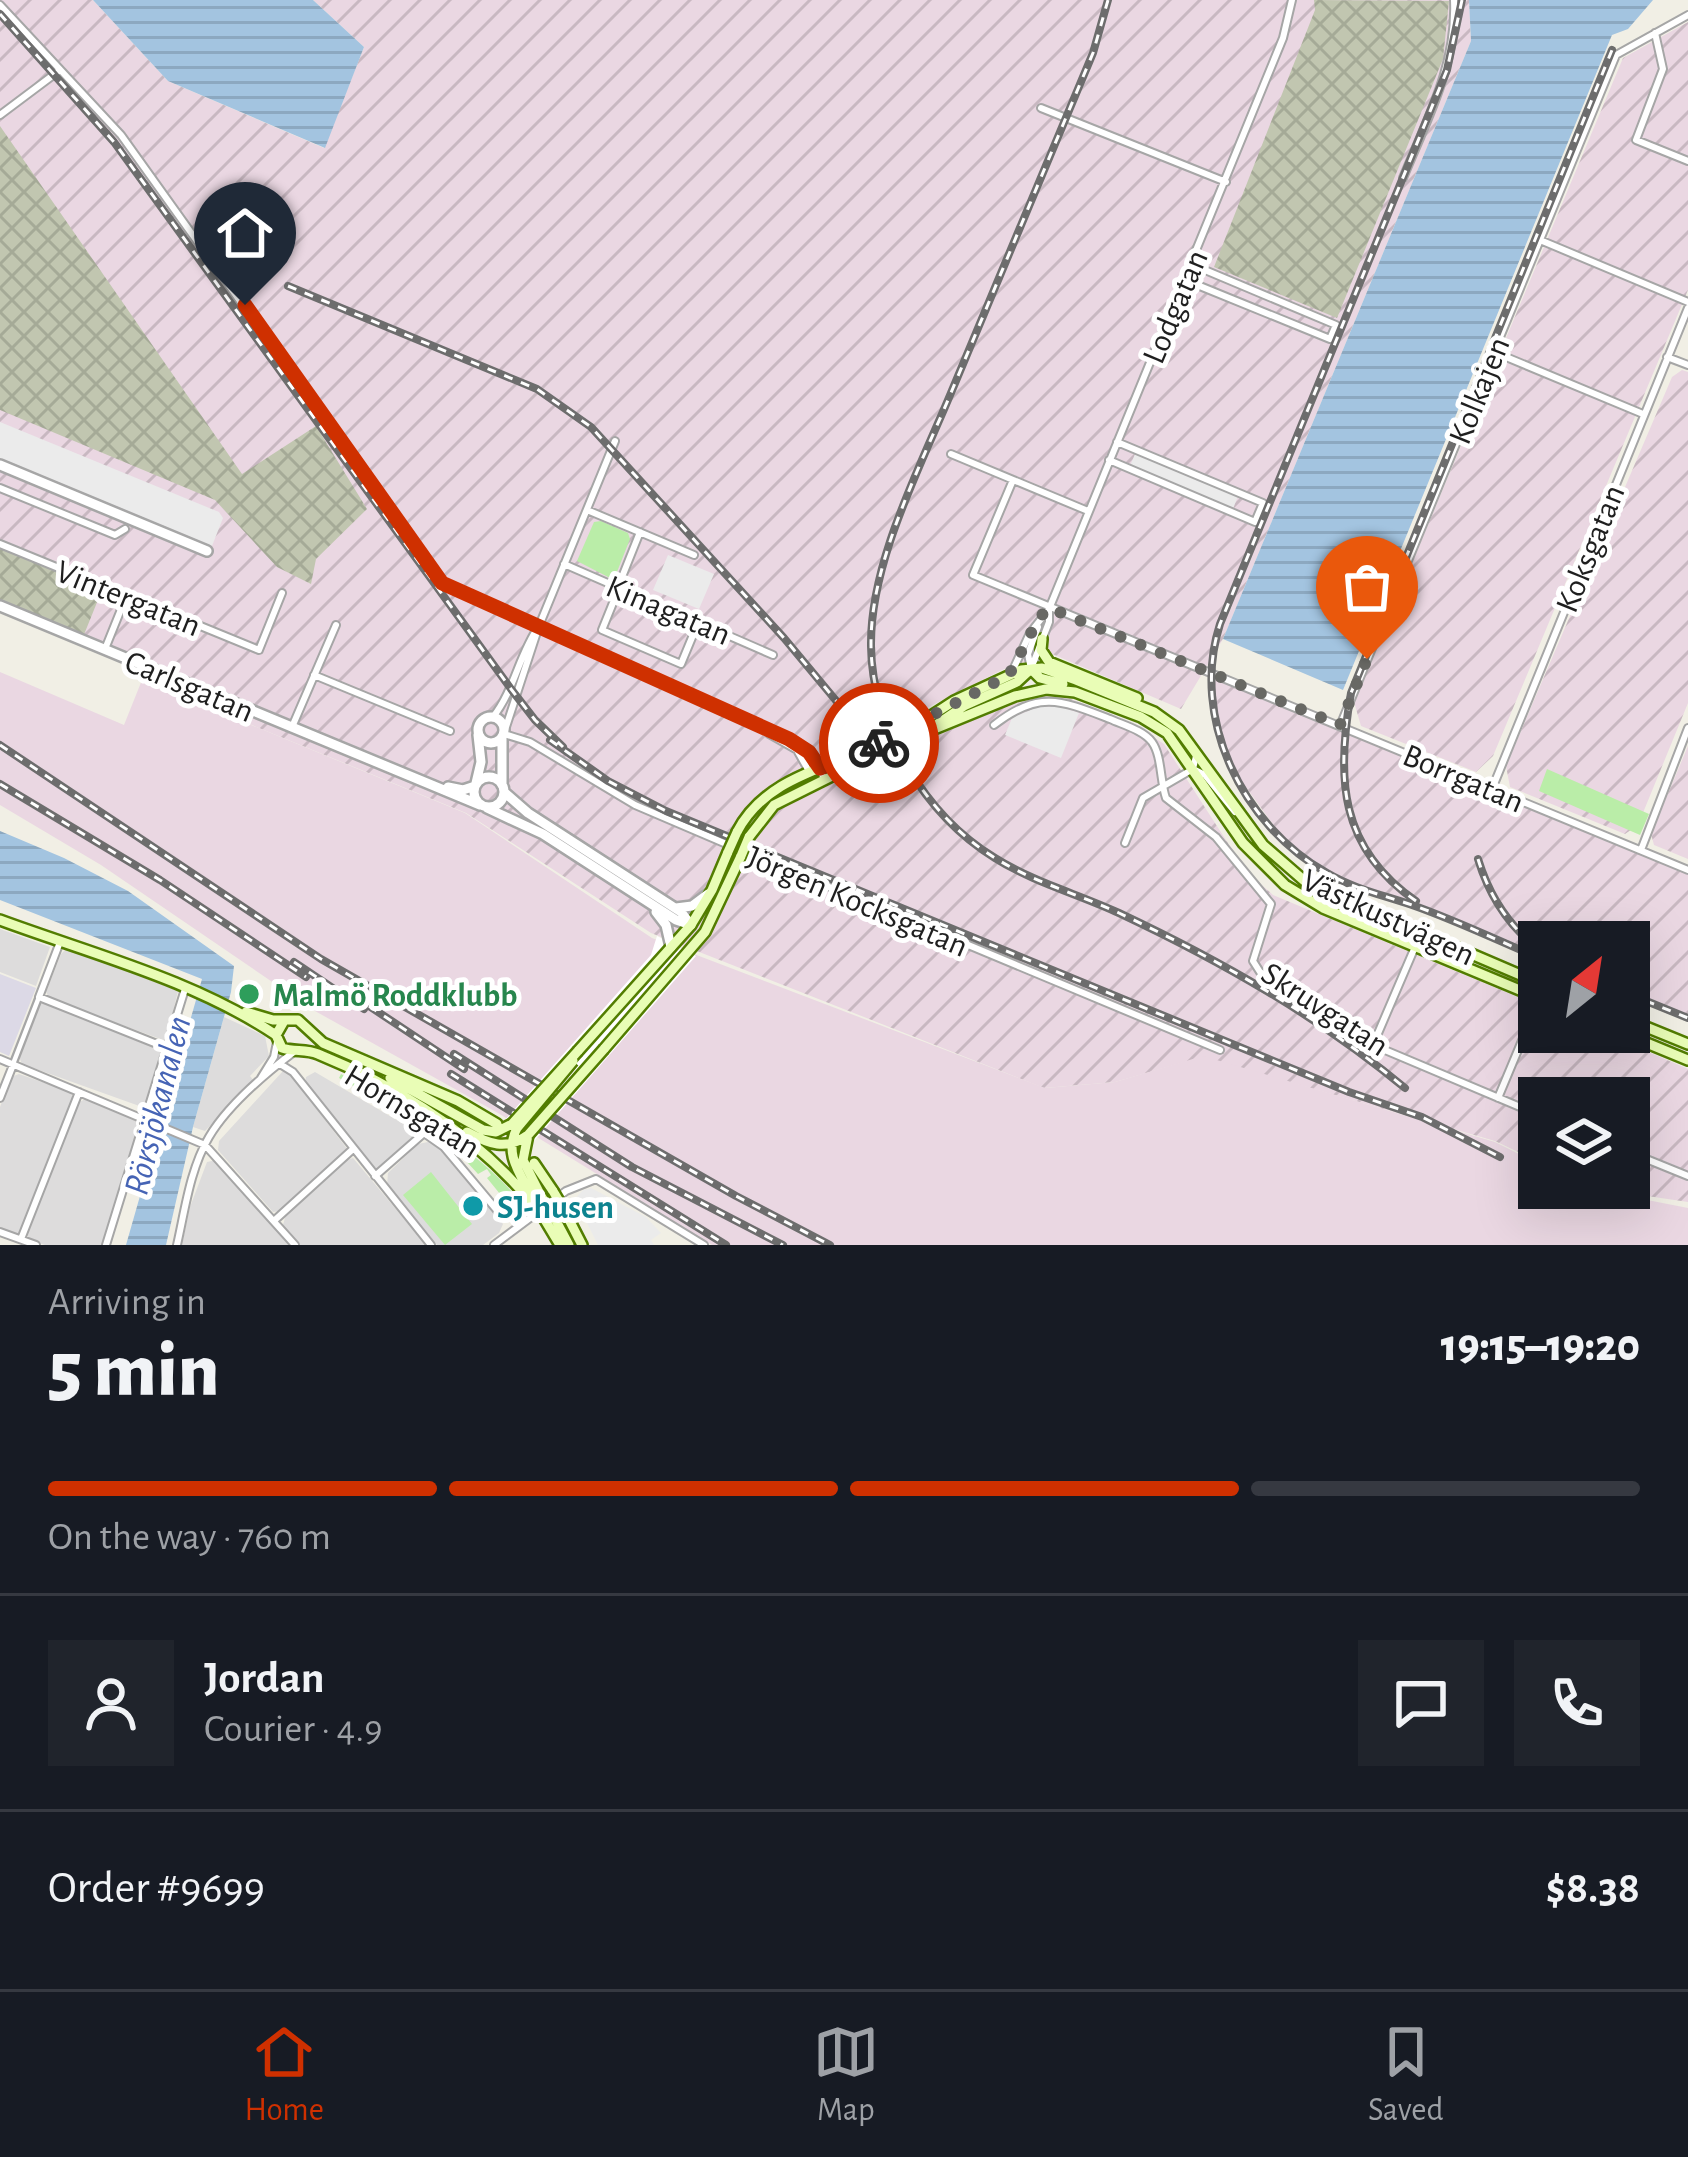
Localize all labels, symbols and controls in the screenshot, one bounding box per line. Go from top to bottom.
pin [194,182,296,305]
icon: home [212,200,278,266]
street label: Lodgatan [1138,245,1215,369]
street label: Kolkajen [1444,333,1517,449]
street label: Koksgatan [1551,481,1632,617]
pin [1316,536,1418,659]
icon: bag [1334,554,1400,620]
street label: Vintergatan [51,555,205,643]
street label: Kinagatan [601,570,735,652]
street label: Carlsgatan [120,645,258,729]
courier [819,683,939,803]
icon: bike [846,710,912,776]
street label: Borrgatan [1398,739,1528,819]
street label: Jörgen Kocksgatan [742,841,972,964]
street label: Västkustvägen [1296,864,1479,973]
north arrow [1518,921,1650,1053]
map controls [1518,921,1650,1209]
street label: Skruvgatan [1255,957,1394,1063]
place label: Malmö Roddklubb [273,980,518,1013]
marker: Malmö Roddklubb [236,981,262,1007]
water label: Rörsjökanalen [118,1012,199,1199]
street label: Hornsgatan [338,1059,485,1165]
button: layers [1518,1077,1650,1209]
place label: SJ-husen [497,1192,614,1225]
marker: SJ-husen [460,1193,486,1219]
text: Arriving in [48,1283,206,1322]
text: 19:15–19:20 [1441,1324,1640,1369]
text: 5 min [48,1332,220,1410]
text: On the way · 760 m [48,1518,331,1557]
button: person [48,1640,174,1766]
button: chat [1358,1640,1484,1766]
button: phone [1514,1640,1640,1766]
text: Jordan [204,1656,325,1701]
text: Courier · 4.9 [204,1710,383,1749]
text: Order #9699 [48,1866,265,1911]
text: $8.38 [1546,1866,1640,1911]
tab: Home [245,2019,324,2131]
tab: Map [813,2019,879,2131]
tab: Saved [1368,2019,1443,2131]

